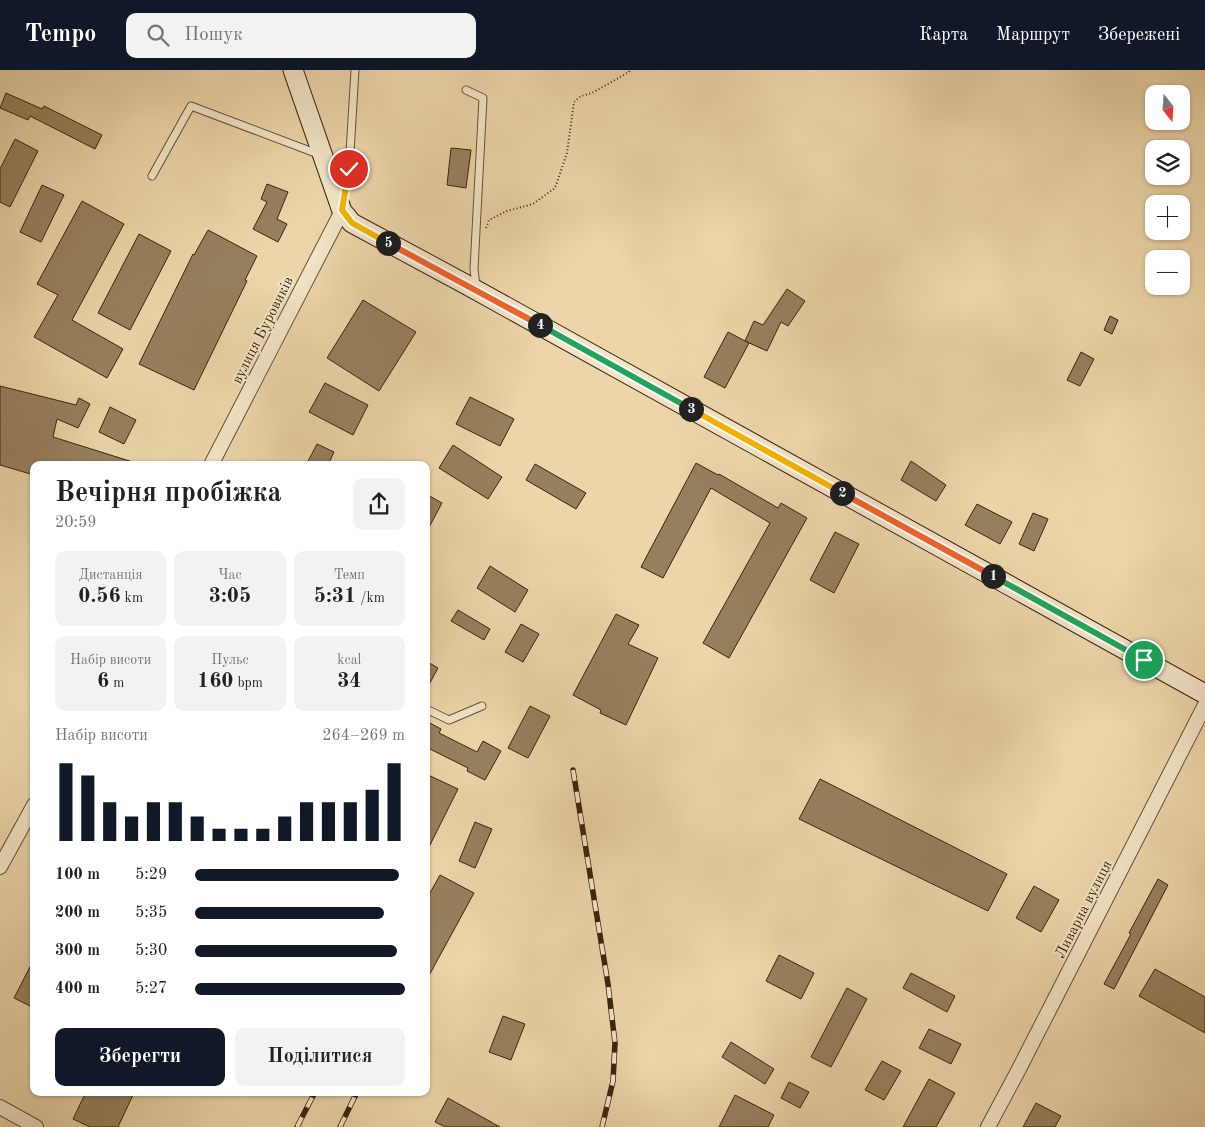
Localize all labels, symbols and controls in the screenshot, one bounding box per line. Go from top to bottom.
search box [126,13,476,58]
icon: search [144,21,172,49]
text: Tempo [25,23,96,47]
text: Пошук [184,26,243,45]
text: Карта [919,26,968,44]
text: Маршрут [996,26,1070,44]
text: Збережені [1098,26,1180,44]
north arrow [1145,85,1190,130]
map controls [1145,85,1190,295]
button: layers [1145,140,1190,185]
pin [328,148,370,190]
icon: check [335,155,363,183]
button: + [1145,195,1190,240]
pin: 5 [376,230,400,256]
text: 5 [384,236,393,250]
button: − [1145,250,1190,295]
street label: вулиця Буровиків [230,275,297,387]
pin: 4 [528,312,552,338]
text: 4 [536,318,545,332]
pin: 3 [678,396,704,422]
text: 3 [687,402,696,416]
button: share [353,478,405,530]
text: Вечірня пробіжка [55,480,282,508]
pin: 2 [830,480,854,506]
text: 2 [838,486,847,500]
text: 20:59 [55,515,97,531]
pin: 1 [980,564,1006,588]
text: Дистанція [79,568,143,582]
text: Час [218,568,242,582]
text: Темп [334,568,365,582]
text: 1 [989,569,998,583]
text: 0.56 [78,586,121,607]
text: 3:05 [209,586,251,607]
text: 5:31 [314,586,356,607]
text: km [121,591,143,605]
text: /km [356,591,385,605]
pin [1123,639,1165,681]
icon: arrive [1130,646,1158,674]
text: Набір висоти [70,653,151,667]
text: Пульс [211,653,249,667]
text: kcal [337,653,361,667]
text: 6 [97,671,109,692]
text: 160 [197,671,234,692]
text: 34 [337,671,362,692]
text: m [109,676,124,690]
text: bpm [234,676,263,690]
text: Набір висоти [55,728,148,744]
text: 264–269 m [322,728,405,744]
street label: Ливарна вулиця [1053,858,1116,961]
text: 100 m [55,867,100,883]
text: 5:29 [135,867,167,883]
text: 200 m [55,905,100,921]
text: 5:35 [135,905,167,921]
text: 300 m [55,943,100,959]
text: 5:30 [135,943,167,959]
text: 400 m [55,981,100,997]
text: 5:27 [135,981,167,997]
button: Зберегти [55,1028,225,1086]
button: Поділитися [235,1028,405,1086]

